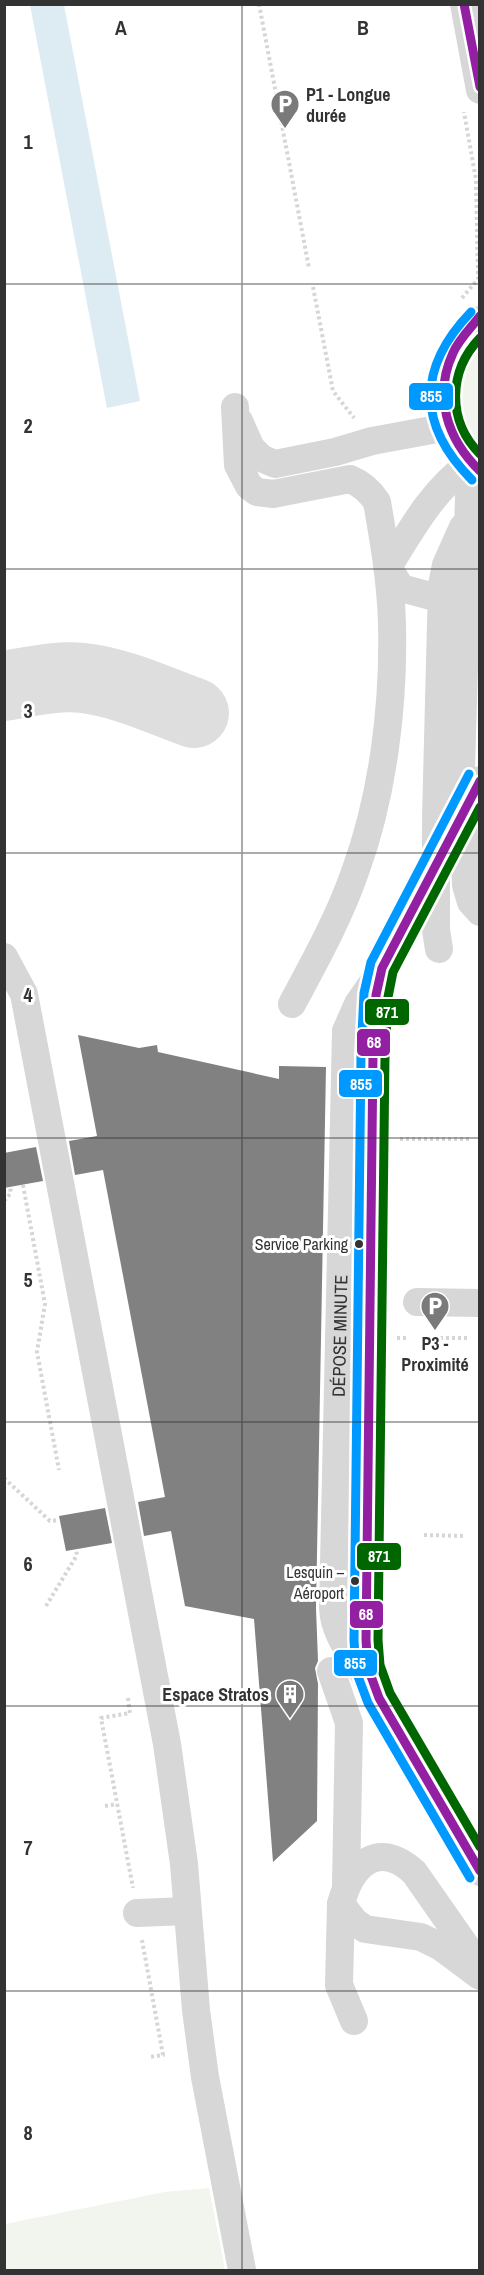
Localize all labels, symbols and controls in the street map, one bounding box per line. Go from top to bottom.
text: A [115,14,127,41]
text: B [357,14,369,41]
place label: P1 - Longue durée [306,82,390,128]
parking icon: P1 - Longue durée [269,88,301,130]
text: 1 [23,128,33,155]
line badge: 855 [408,382,454,411]
text: 855 [420,385,442,407]
text: 2 [23,412,33,439]
text: 3 [23,697,33,724]
text: 4 [23,981,33,1008]
line badge: 871 [364,998,410,1026]
text: 871 [376,1001,399,1023]
line badge: 68 [356,1028,391,1057]
text: 68 [367,1031,381,1053]
line badge: 855 [338,1069,383,1098]
text: 855 [350,1073,372,1095]
place label: Service Parking [255,1233,349,1255]
marker: Service Parking [353,1238,365,1250]
text: 5 [23,1266,33,1293]
street label: DÉPOSE MINUTE [325,1274,353,1397]
parking icon: P3 - Proximité [419,1290,451,1332]
place label: P3 - Proximité [401,1331,469,1377]
line badge: 871 [356,1542,402,1571]
text: 871 [368,1545,391,1567]
text: 6 [23,1550,33,1577]
place label: Lesquin – Aéroport [286,1561,345,1604]
marker: Lesquin – Aéroport [349,1575,361,1587]
line badge: 68 [349,1600,384,1629]
text: 68 [359,1603,373,1625]
line badge: 855 [333,1649,378,1677]
text: 855 [344,1652,366,1674]
building icon: Espace Stratos [274,1678,306,1720]
place label: Espace Stratos [162,1682,269,1707]
text: 7 [23,1834,33,1861]
text: 8 [23,2119,33,2146]

